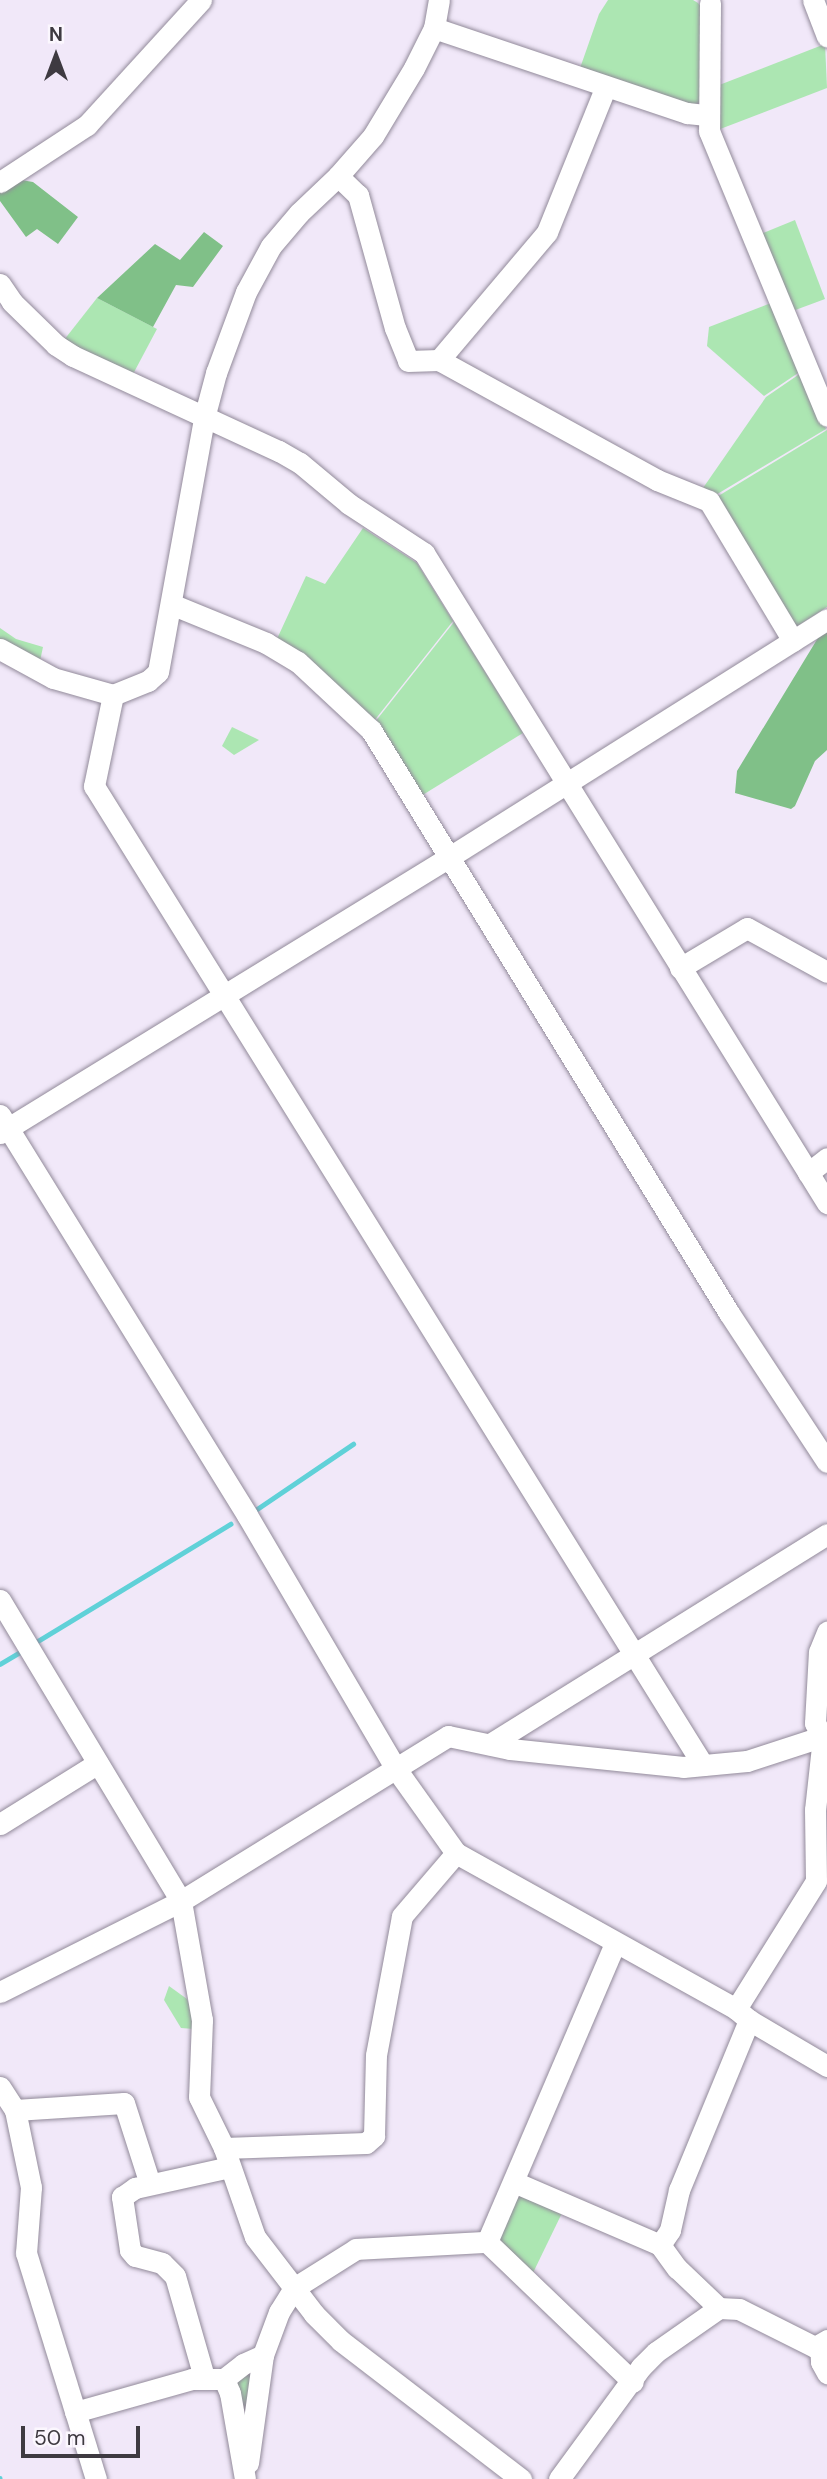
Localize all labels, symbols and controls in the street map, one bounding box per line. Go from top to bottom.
north arrow [21,21,91,91]
text: N [49,22,63,47]
scale bar [24,2412,144,2456]
text: 50 m [34,2424,85,2452]

